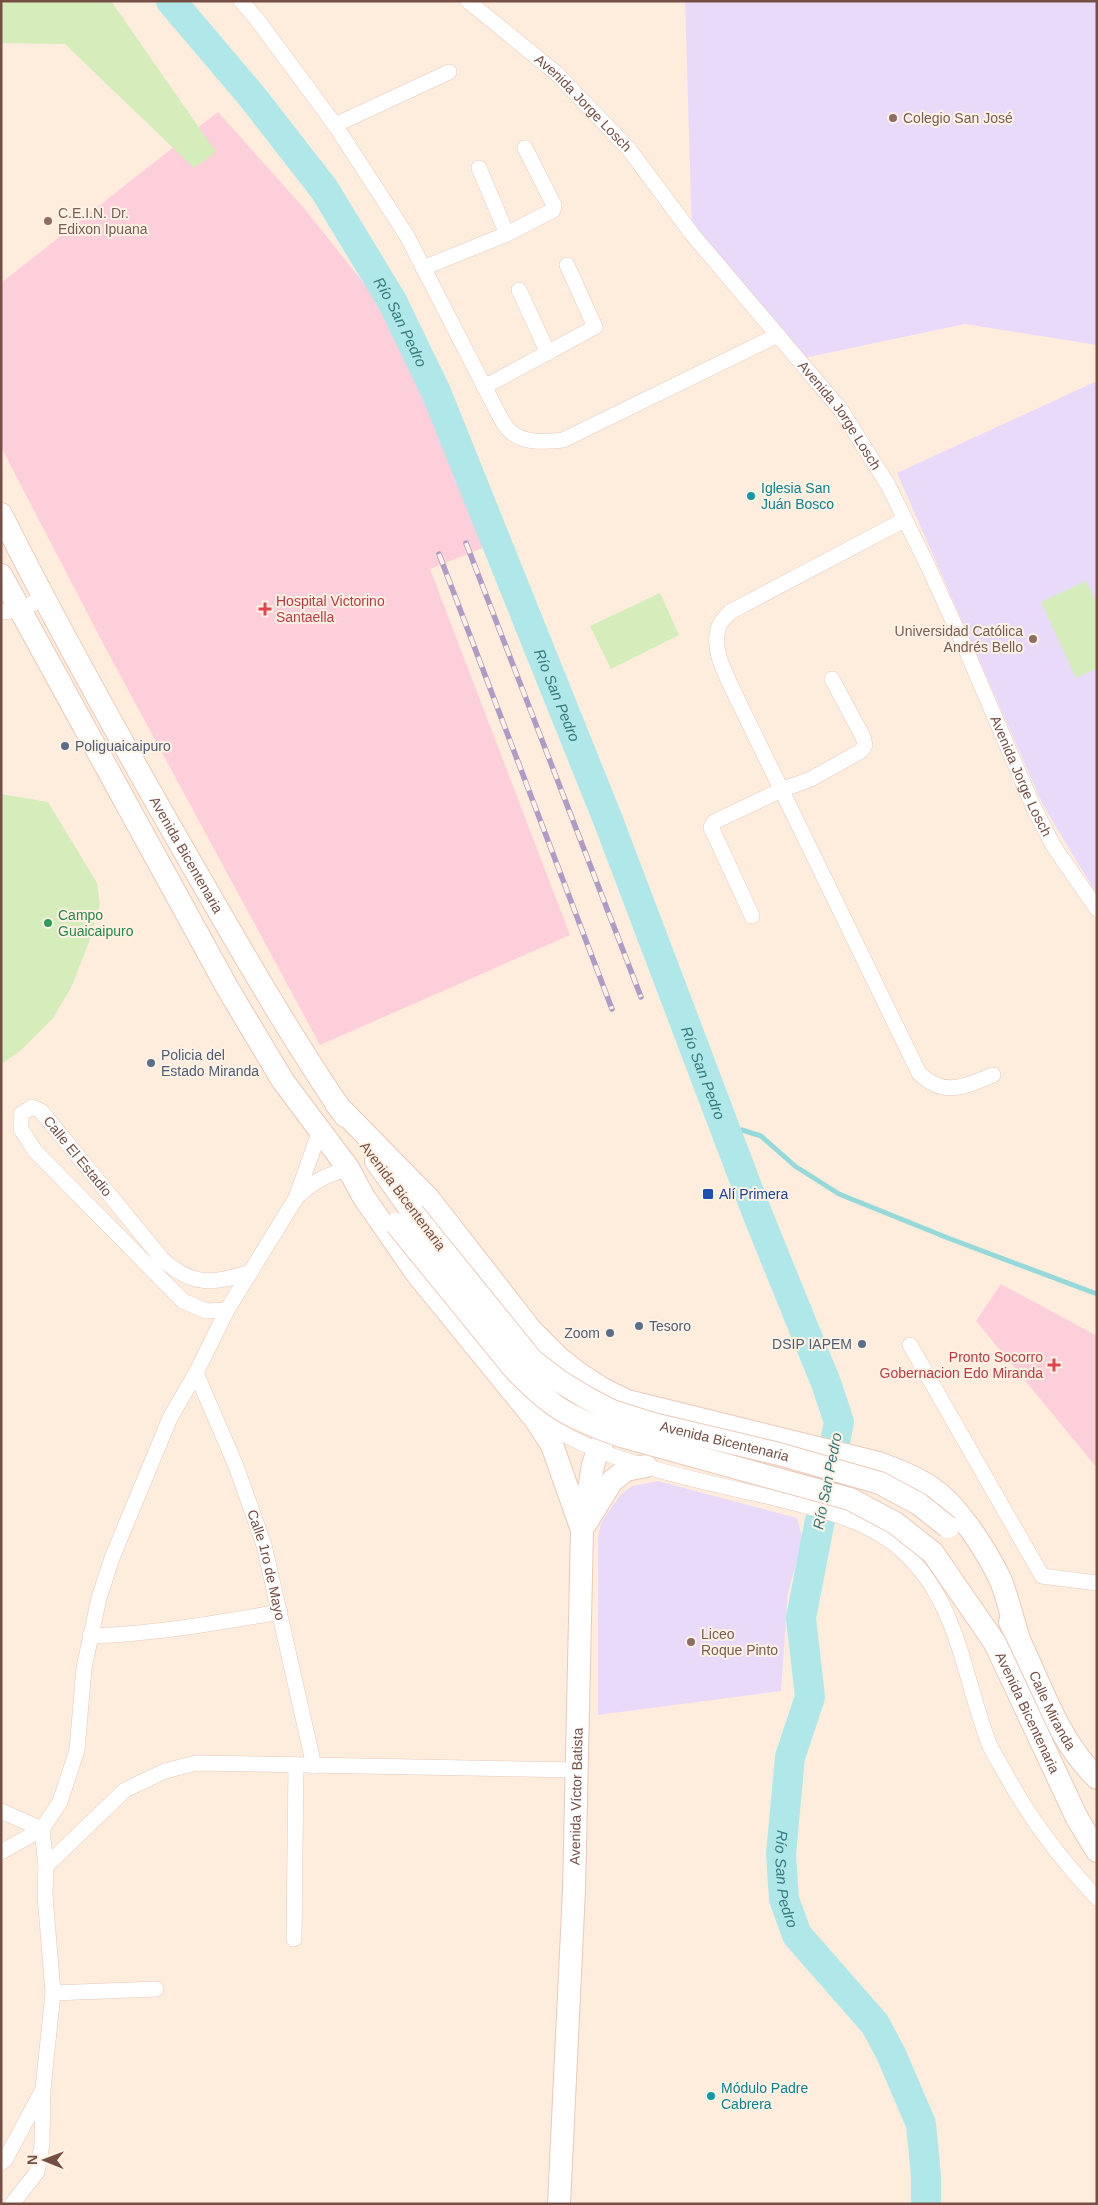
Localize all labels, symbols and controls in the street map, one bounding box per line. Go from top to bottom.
street label: Avenida Jorge Losch [532,51,635,155]
place label: Colegio San José [903,110,1013,126]
marker: Colegio San José [887,112,899,124]
place label: C.E.I.N. Dr. Edixon Ipuana [58,205,148,237]
marker: C.E.I.N. Dr. Edixon Ipuana [42,215,54,227]
water label: Río San Pedro [371,274,431,369]
street label: Avenida Jorge Losch [795,358,884,473]
place label: Iglesia San Juán Bosco [761,480,834,512]
marker: Iglesia San Juán Bosco [745,490,757,502]
place label: Hospital Victorino Santaella [276,593,385,625]
marker: Hospital Victorino Santaella [258,602,272,616]
place label: Universidad Católica Andrés Bello [895,623,1023,655]
marker: Universidad Católica Andrés Bello [1027,633,1039,645]
water label: Río San Pedro [531,646,584,744]
street label: Avenida Jorge Losch [987,713,1055,839]
place label: Poliguaicaipuro [75,738,171,754]
marker: Poliguaicaipuro [59,740,71,752]
street label: Avenida Bicentenaria [147,793,226,916]
place label: Campo Guaicaipuro [58,907,134,939]
marker: Campo Guaicaipuro [42,917,54,929]
water label: Río San Pedro [678,1024,729,1122]
place label: Policia del Estado Miranda [161,1047,259,1079]
marker: Policia del Estado Miranda [145,1057,157,1069]
street label: Calle El Estadio [40,1113,115,1200]
street label: Avenida Bicentenaria [357,1138,449,1254]
place label: Alí Primera [719,1186,788,1202]
marker: Alí Primera [701,1187,715,1201]
place label: Tesoro [649,1318,691,1334]
marker: Tesoro [633,1320,645,1332]
place label: Zoom [564,1325,600,1341]
marker: Zoom [604,1327,616,1339]
place label: DSIP IAPEM [772,1336,852,1352]
marker: DSIP IAPEM [856,1338,868,1350]
place label: Pronto Socorro Gobernacion Edo Miranda [880,1349,1043,1381]
marker: Pronto Socorro Gobernacion Edo Miranda [1047,1358,1061,1372]
street label: Avenida Bicentenaria [659,1418,791,1465]
water label: Río San Pedro [809,1431,845,1531]
street label: Calle 1ro de Mayo [244,1508,289,1622]
place label: Liceo Roque Pinto [701,1626,778,1658]
marker: Liceo Roque Pinto [685,1636,697,1648]
street label: Avenida Bicentenaria [992,1649,1063,1776]
street label: Calle Miranda [1026,1668,1079,1753]
street label: Avenida Víctor Batista [567,1727,586,1865]
water label: Río San Pedro [772,1830,802,1930]
place label: Módulo Padre Cabrera [721,2080,808,2112]
marker: Módulo Padre Cabrera [705,2090,717,2102]
north arrow [20,2135,70,2185]
text: N [24,2155,40,2165]

